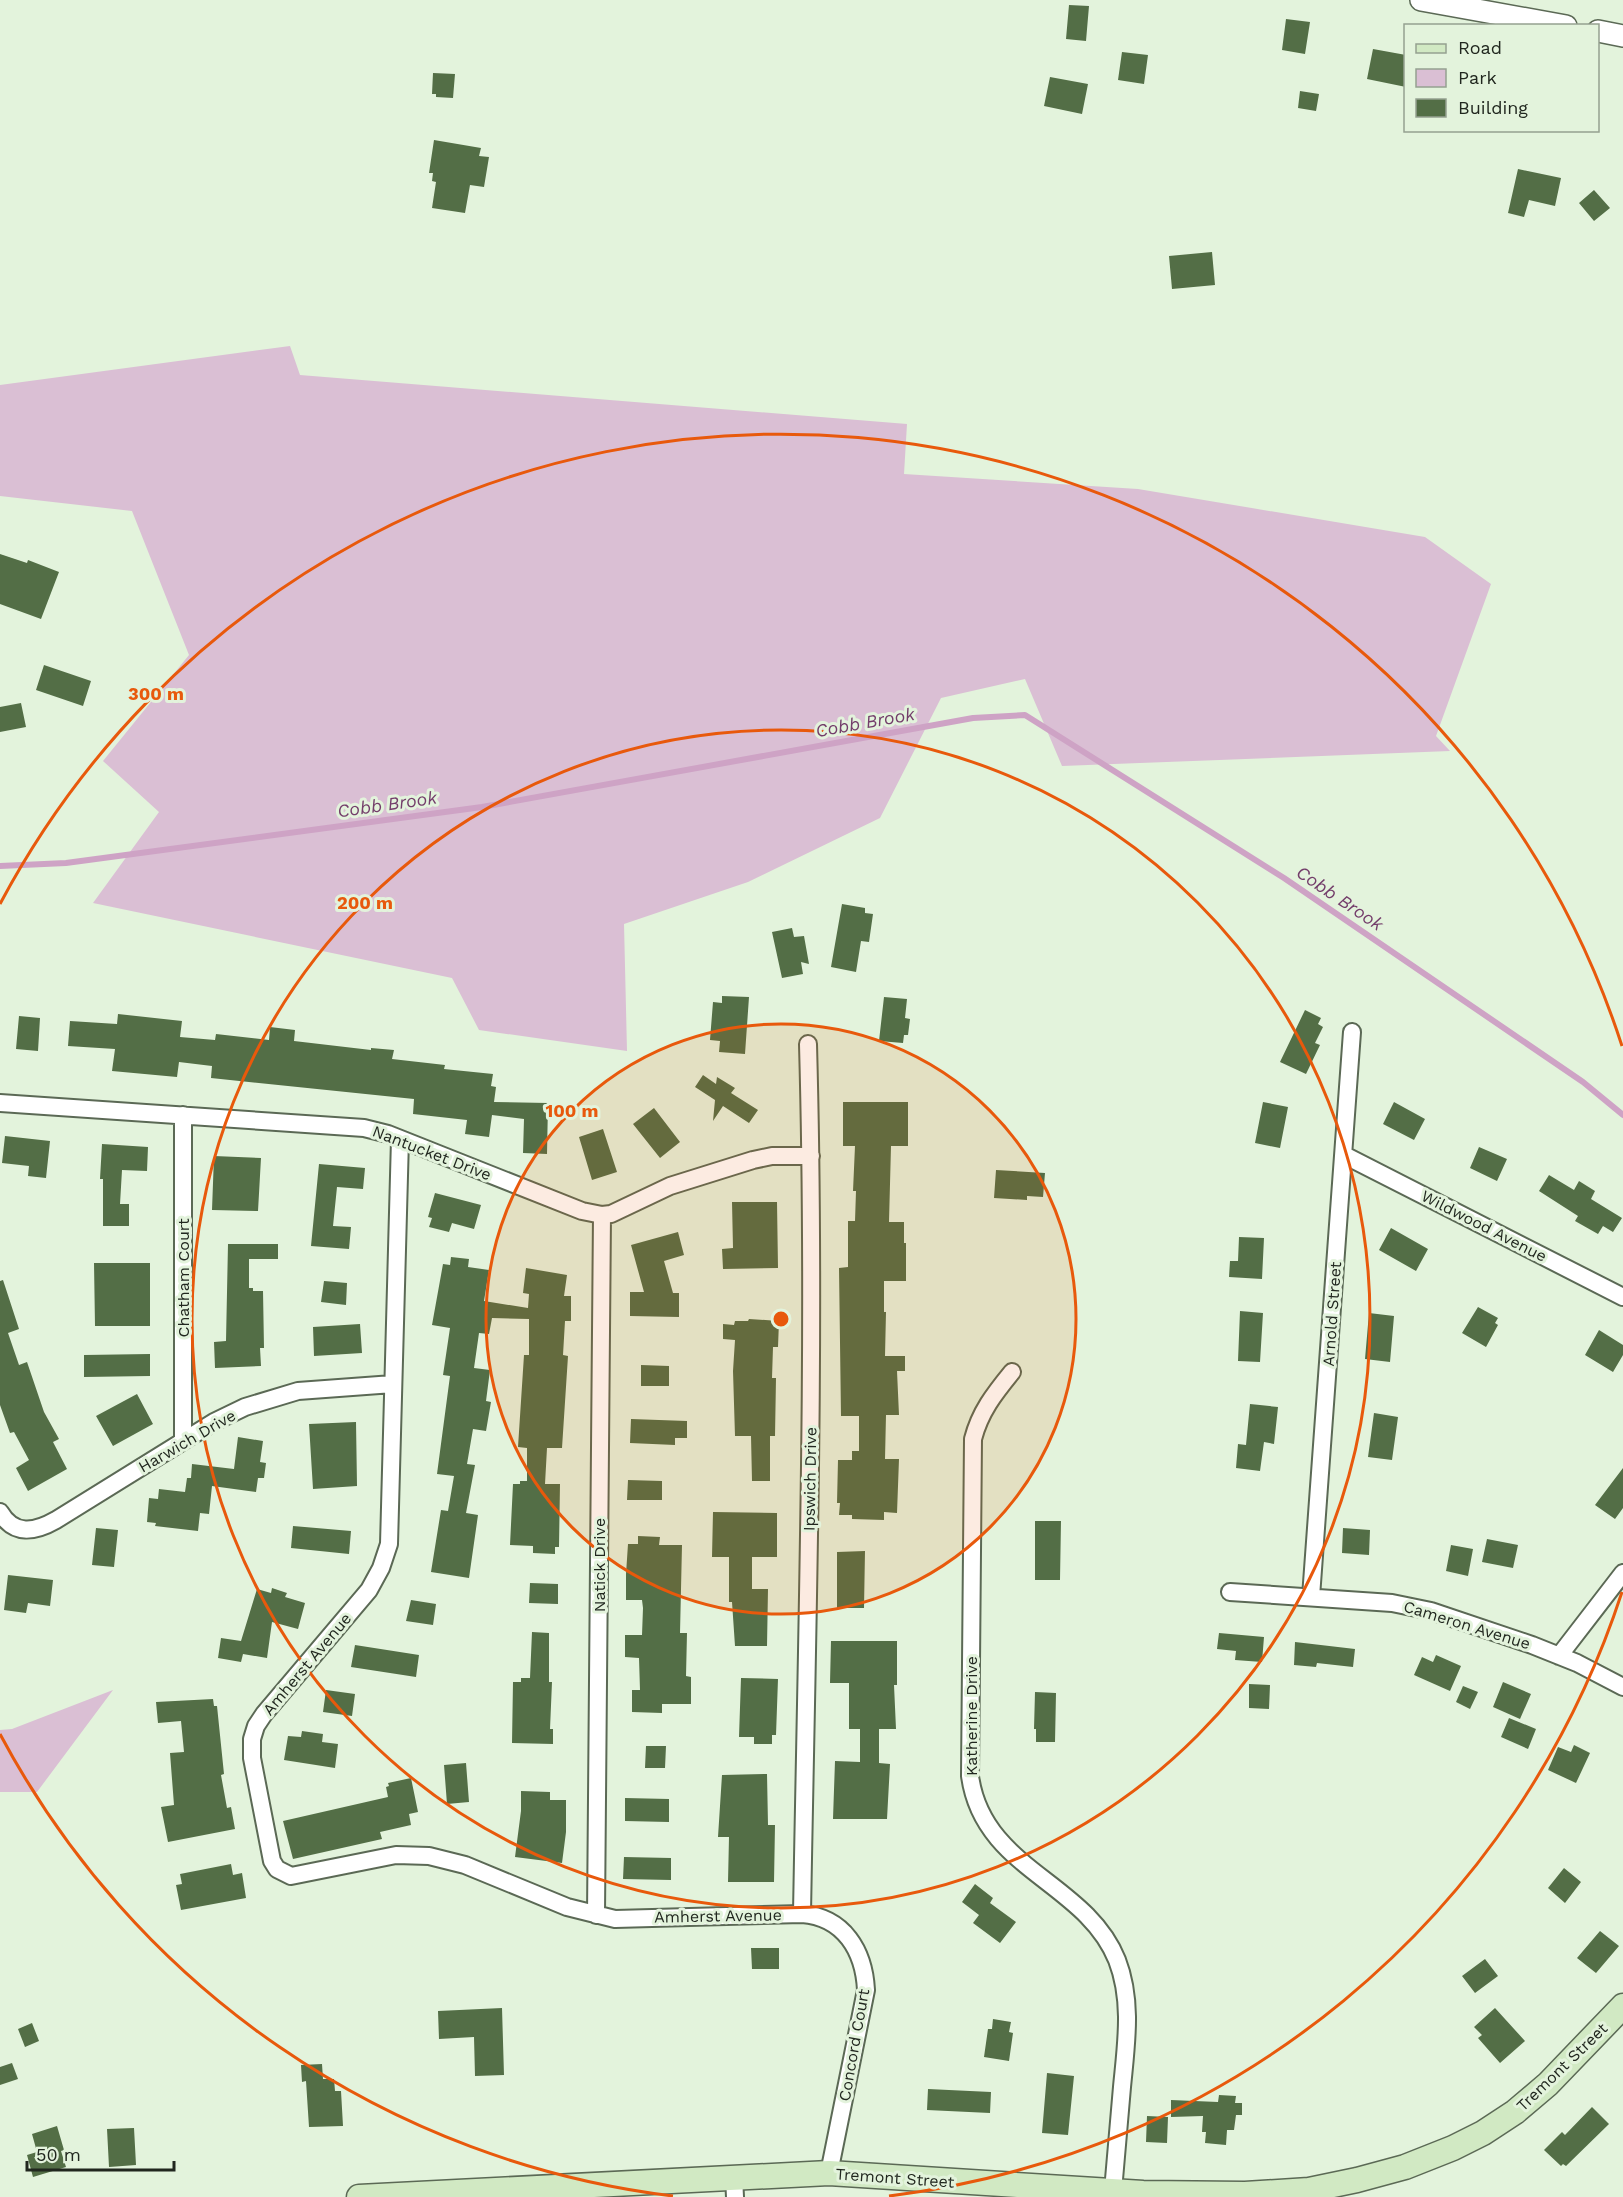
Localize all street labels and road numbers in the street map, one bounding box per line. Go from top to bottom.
street label: Nantucket Drive [370,1122,494,1184]
street label: Wildwood Avenue [1418,1186,1550,1266]
street label: Chatham Court [174,1218,193,1338]
street label: Arnold Street [1319,1261,1345,1367]
street label: Harwich Drive [135,1406,239,1476]
street label: Ipswich Drive [800,1427,820,1531]
street label: Natick Drive [590,1518,609,1612]
street label: Cameron Avenue [1401,1597,1533,1653]
street label: Amherst Avenue [259,1609,355,1719]
street label: Katherine Drive [962,1656,981,1776]
street label: Amherst Avenue [654,1905,782,1927]
street label: Concord Court [835,1987,873,2103]
street label: Tremont Street [1513,2019,1612,2115]
street label: Tremont Street [835,2164,955,2192]

